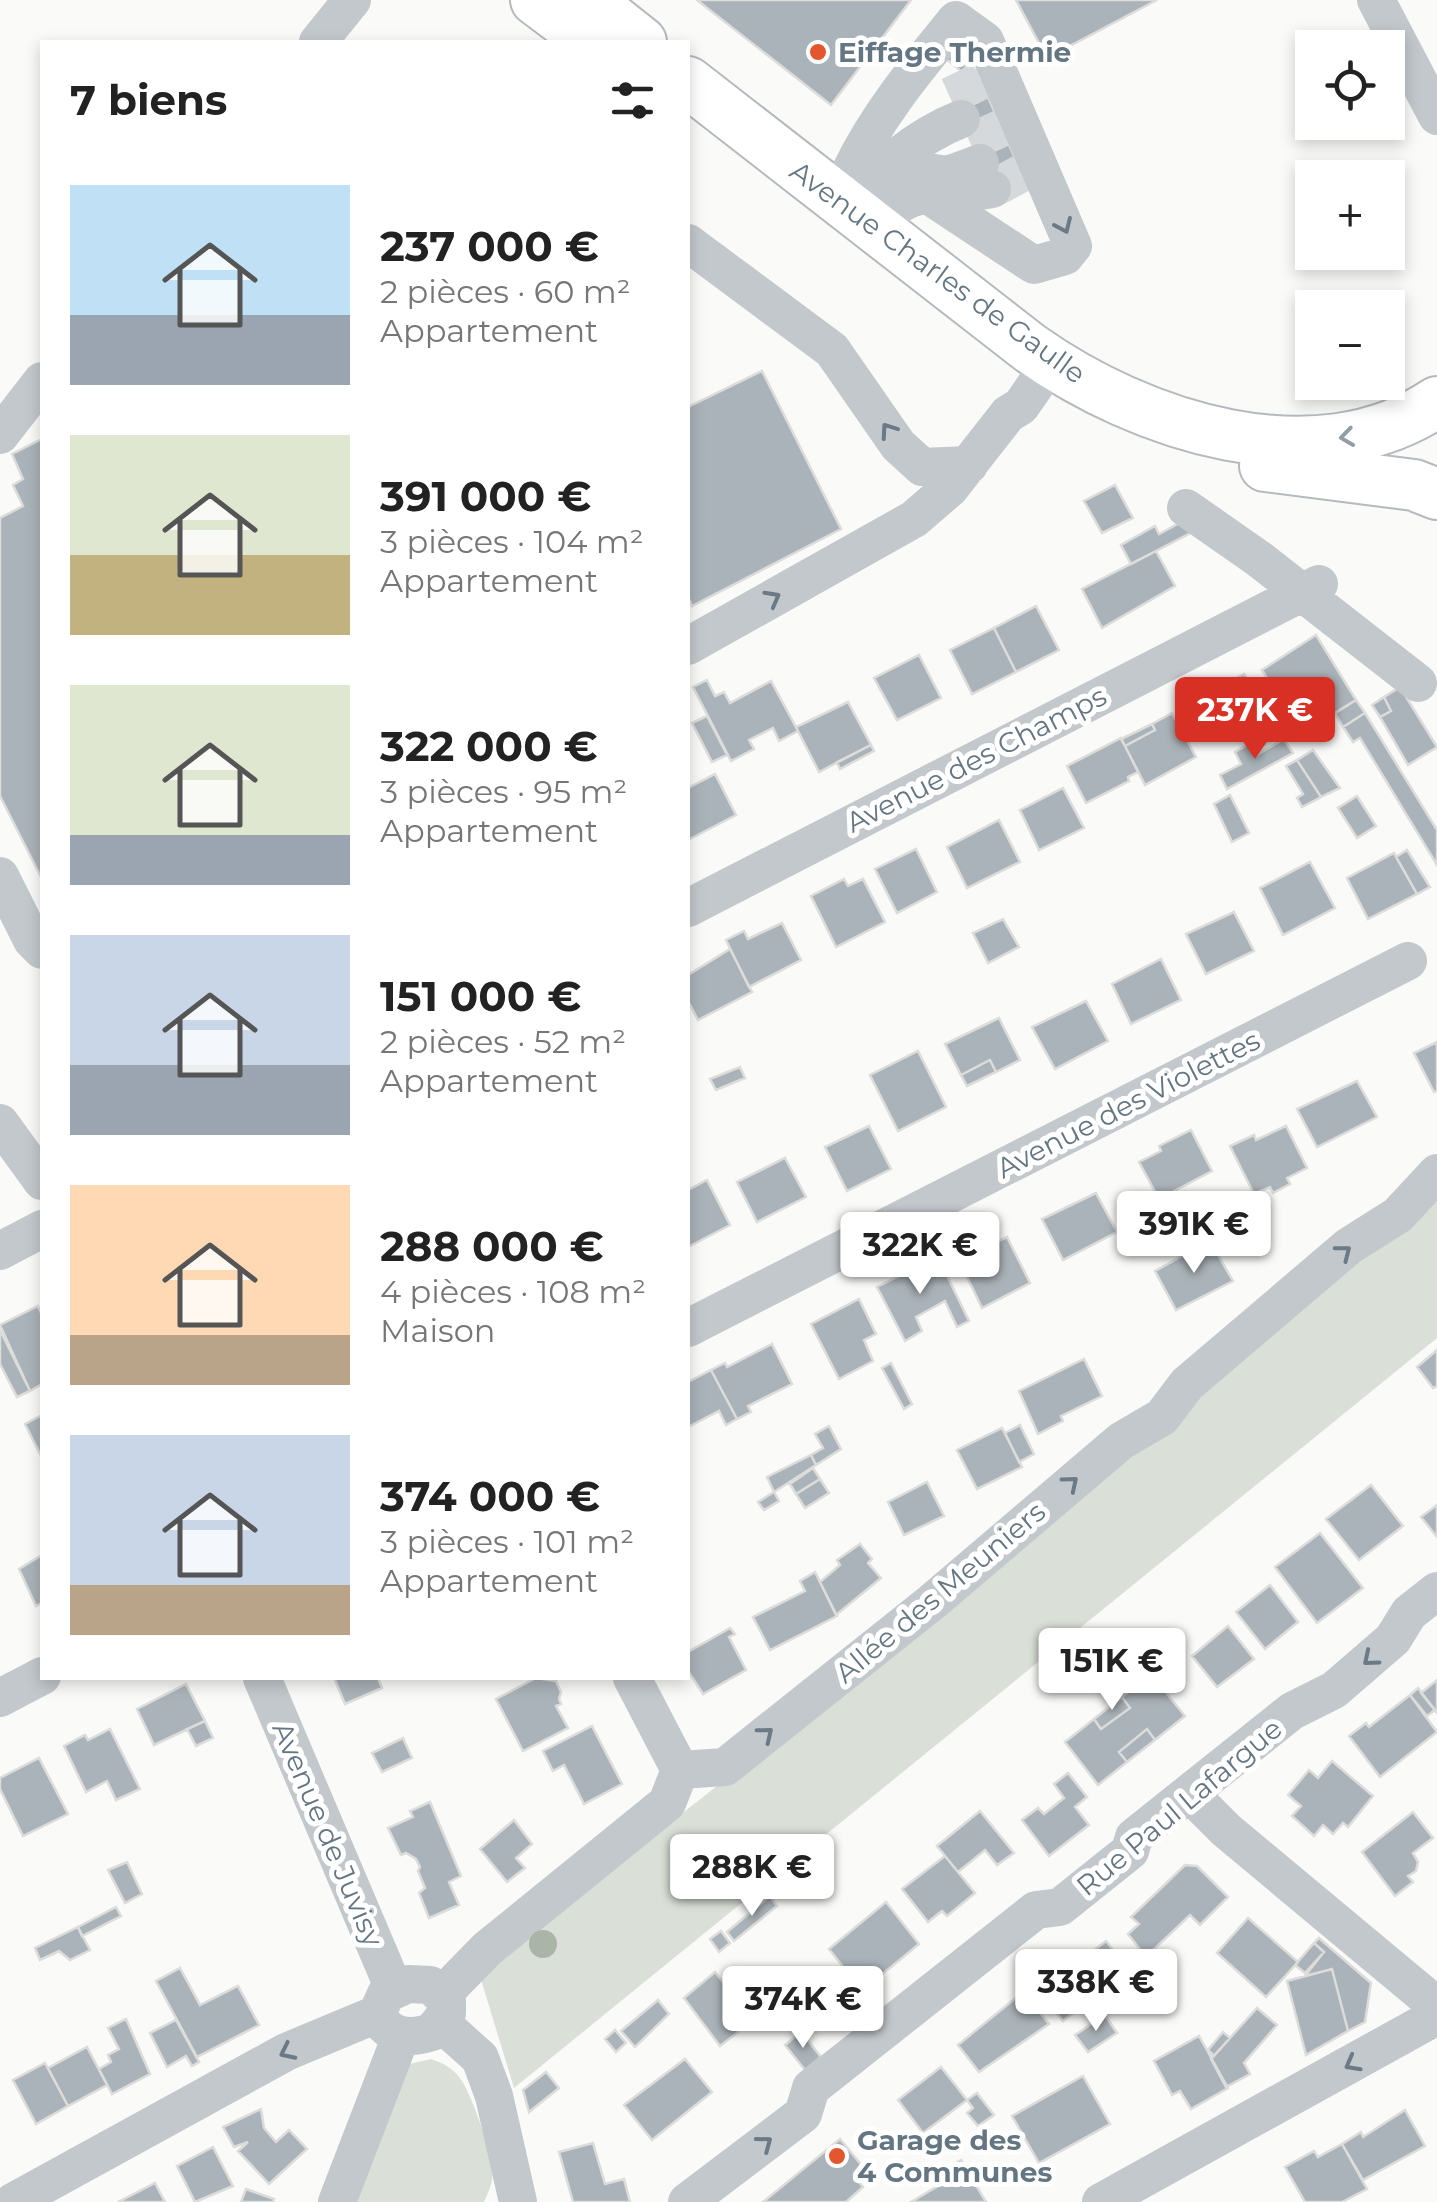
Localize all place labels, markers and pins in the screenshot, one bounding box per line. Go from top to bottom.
place label: Eiffage Thermie [838,35,1071,69]
marker: Eiffage Thermie [807,41,829,63]
pin: 237K € [1174,677,1336,762]
pin: 391K € [1113,1191,1275,1276]
pin: 322K € [839,1212,1001,1297]
pin: 151K € [1031,1628,1193,1713]
pin: 288K € [671,1834,833,1919]
pin: 338K € [1015,1949,1177,2034]
pin: 374K € [722,1966,884,2051]
place label: Garage des 4 Communes [857,2123,1052,2189]
marker: Garage des 4 Communes [826,2145,848,2167]

